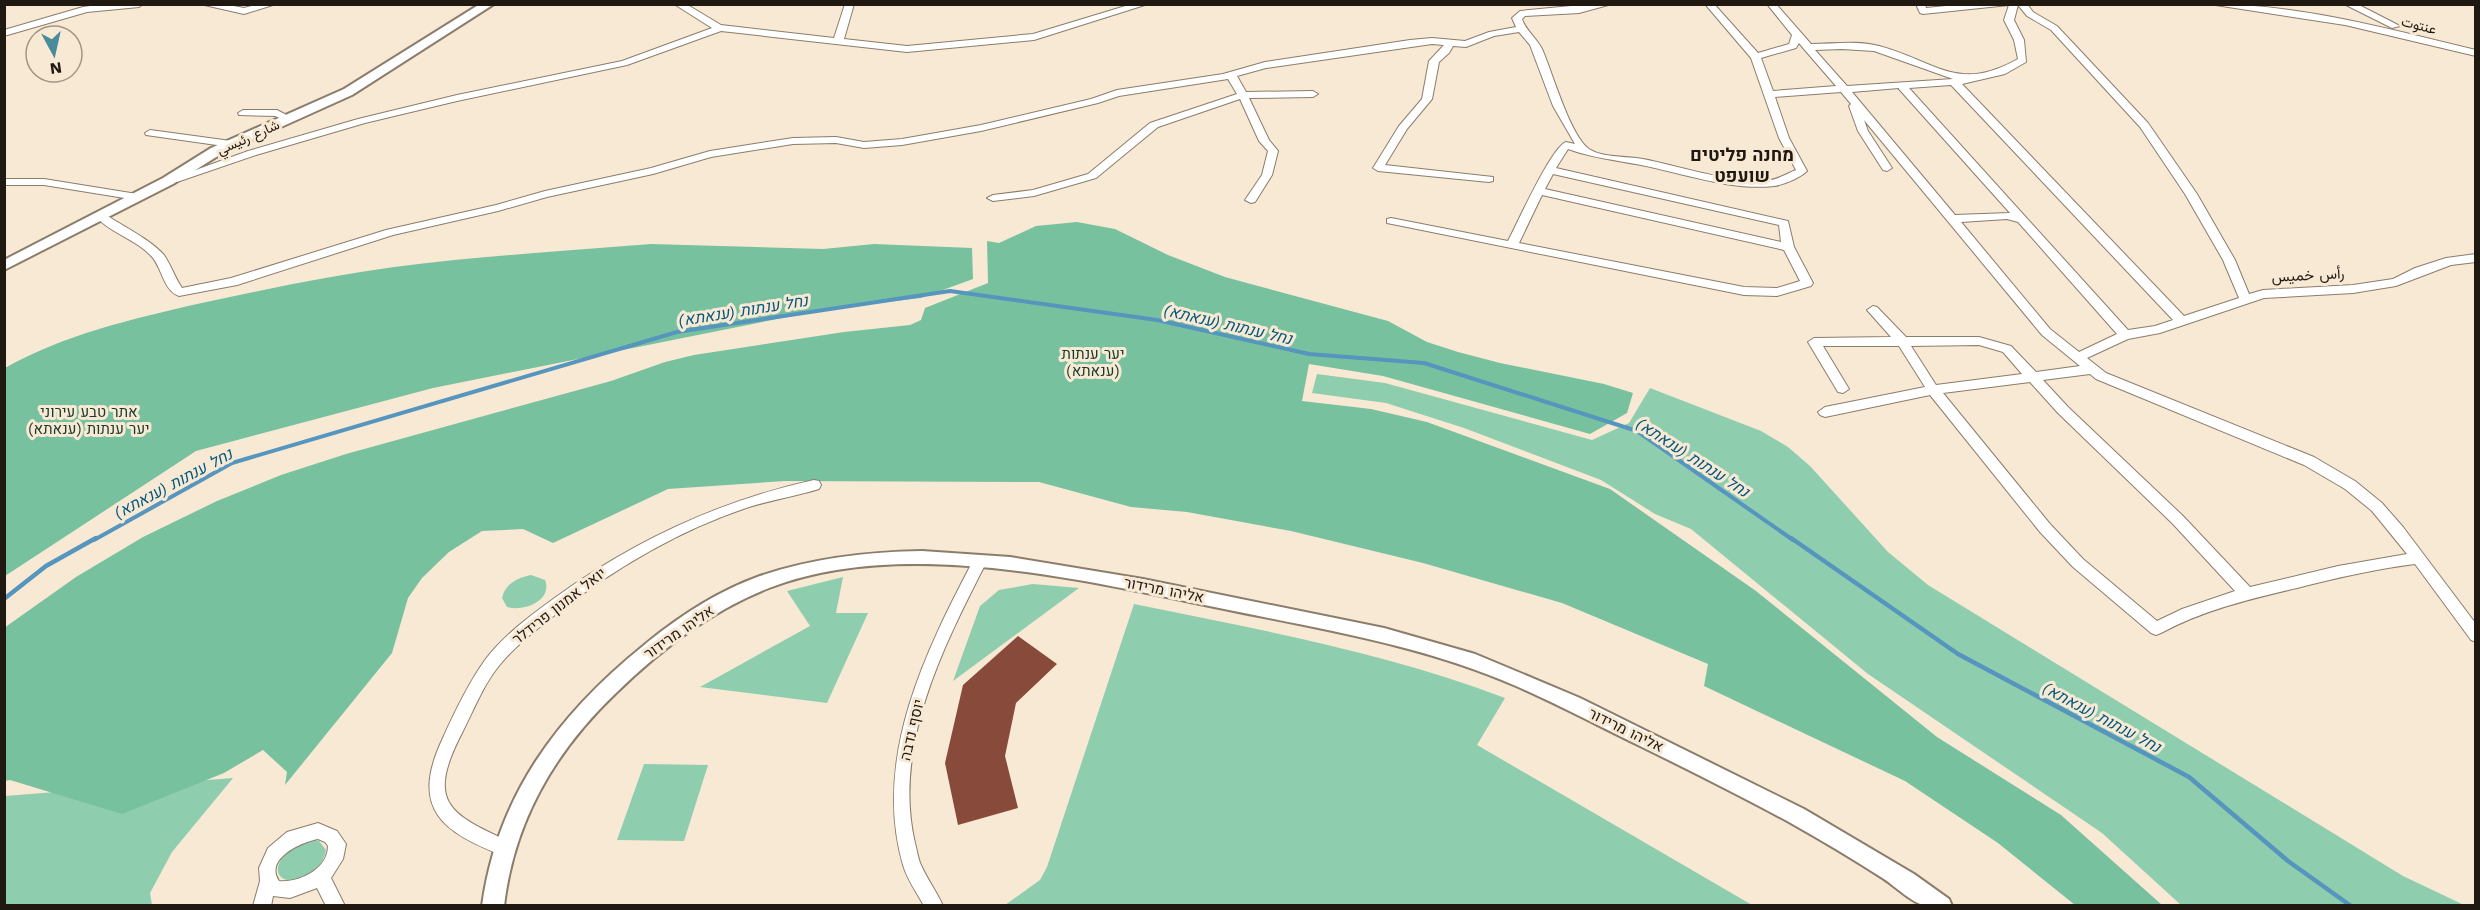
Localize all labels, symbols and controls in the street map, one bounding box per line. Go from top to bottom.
street label: عنتوت [2400,13,2438,38]
north arrow [24,24,84,84]
text: N [49,58,63,79]
street label: شارع رئيسي [214,116,284,162]
district label: מחנה פליטים שועפט [1690,144,1794,186]
street label: رأس خميس [2271,264,2345,287]
water label: נחל ענתות (ענאתא) [677,291,810,330]
water label: נחל ענתות (ענאתא) [1162,301,1295,349]
park label: יער ענתות (ענאתא) [1062,345,1124,380]
park label: אתר טבע עירוני יער ענתות (ענאתא) [28,403,150,438]
water label: נחל ענתות (ענאתא) [1633,414,1754,502]
water label: נחל ענתות (ענאתא) [111,444,236,523]
street label: יואל אמנון פרידלר [509,564,609,648]
street label: אליהו מרידור [1122,573,1206,607]
street label: אליהו מרידור [641,601,717,663]
water label: נחל ענתות (ענאתא) [2040,678,2165,757]
street label: יוסף נדבה [896,698,928,762]
street label: אליהו מרידור [1586,704,1666,756]

